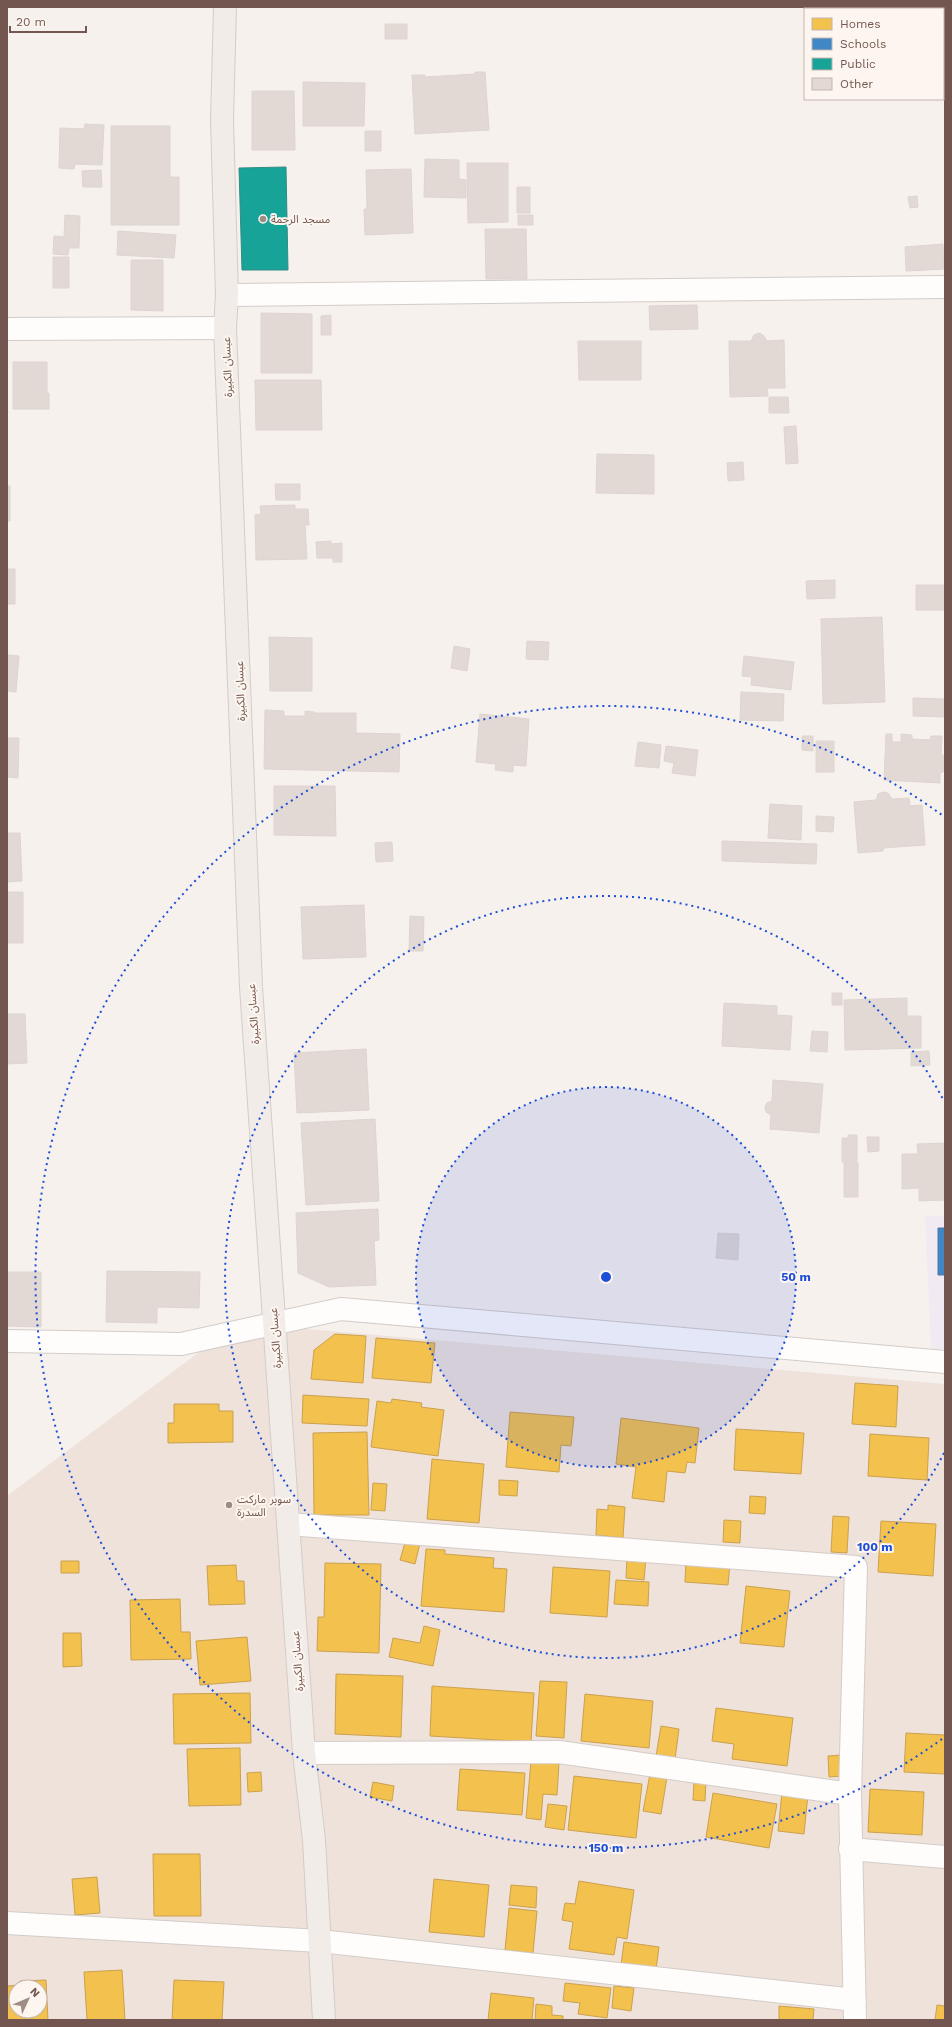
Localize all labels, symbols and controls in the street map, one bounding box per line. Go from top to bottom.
scale bar [10,8,86,34]
legend [804,8,944,100]
text: 20 m [16,15,46,29]
text: Homes [840,17,881,31]
text: Schools [840,37,886,51]
text: Public [840,57,876,71]
text: Other [840,77,873,91]
place label: مسجد الرحمة [271,213,331,226]
marker: مسجد الرحمة [258,214,268,224]
street label: عبسان الكبيرة [220,336,235,397]
street label: عبسان الكبيرة [233,660,248,721]
street label: عبسان الكبيرة [245,983,262,1045]
centre of rings [599,1270,613,1284]
text: 50 m [781,1270,811,1284]
street label: عبسان الكبيرة [267,1307,284,1369]
place label: سوبر ماركت السدرة [237,1493,291,1519]
marker: سوبر ماركت السدرة [224,1500,234,1510]
text: 100 m [857,1540,893,1554]
street label: عبسان الكبيرة [289,1630,306,1692]
text: 150 m [589,1841,623,1855]
north arrow [8,1979,48,2019]
text: N [27,1985,42,2000]

